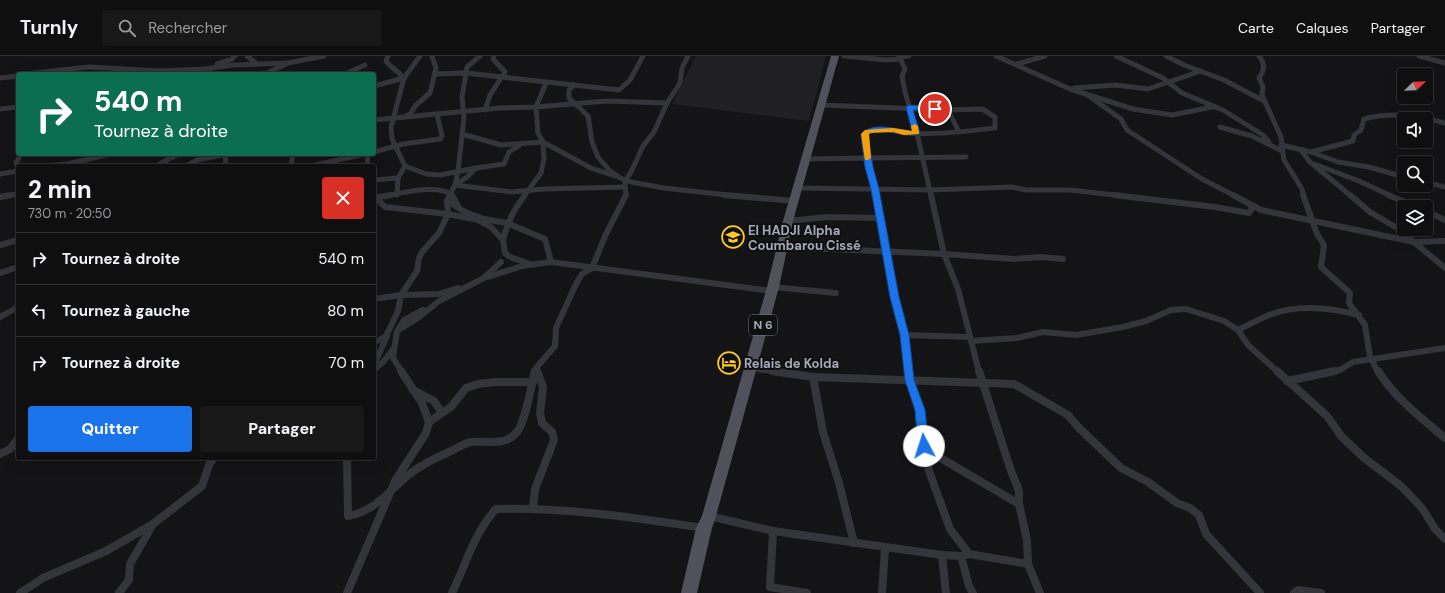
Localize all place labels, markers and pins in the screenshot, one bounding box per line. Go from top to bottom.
pin [918,92,952,126]
place label: El HADJI Alpha Coumbarou Cissé [748,222,861,254]
school or university icon: El HADJI Alpha Coumbarou Cissé [720,224,746,250]
hotel icon: Relais de Kolda [716,350,742,376]
place label: Relais de Kolda [744,355,839,372]

